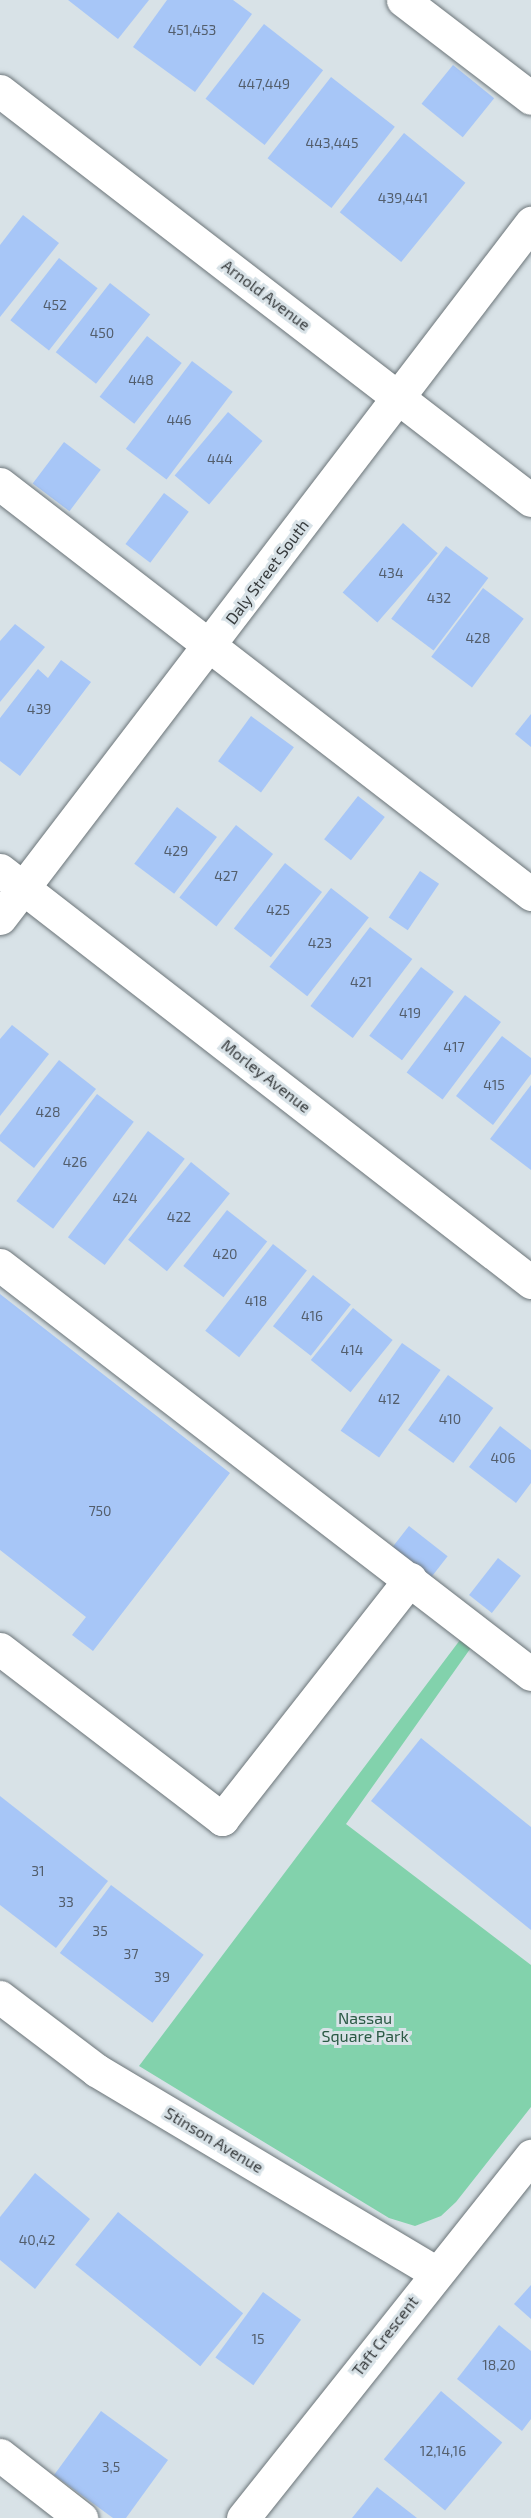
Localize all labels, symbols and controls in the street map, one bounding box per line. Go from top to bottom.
house number: 451,453 [168,22,216,38]
house number: 447,449 [238,76,290,92]
house number: 443,445 [306,135,358,151]
house number: 439,441 [378,190,428,206]
street label: Arnold Avenue [218,255,314,335]
house number: 452 [43,297,67,313]
house number: 450 [90,325,114,341]
house number: 448 [128,372,154,388]
house number: 446 [166,412,192,428]
house number: 444 [207,451,233,467]
street label: Daly Street South [221,516,313,628]
house number: 434 [378,565,404,581]
house number: 432 [427,590,451,606]
house number: 428 [466,630,490,646]
house number: 439 [27,701,51,717]
house number: 429 [164,843,188,859]
house number: 427 [214,868,238,884]
house number: 425 [266,902,290,918]
house number: 423 [308,935,332,951]
house number: 421 [350,974,372,990]
house number: 419 [399,1005,421,1021]
street label: Morley Avenue [217,1035,315,1117]
house number: 417 [443,1039,465,1055]
house number: 415 [483,1077,505,1093]
house number: 428 [36,1104,60,1120]
house number: 426 [63,1154,87,1170]
house number: 424 [112,1190,138,1206]
house number: 422 [167,1209,191,1225]
house number: 420 [213,1246,237,1262]
house number: 418 [245,1293,267,1309]
house number: 416 [301,1308,323,1324]
house number: 414 [341,1342,363,1358]
house number: 412 [378,1391,400,1407]
house number: 410 [439,1411,461,1427]
house number: 406 [490,1450,516,1466]
house number: 750 [88,1503,112,1519]
house number: 31 [31,1863,45,1879]
house number: 33 [58,1894,74,1910]
house number: 35 [92,1923,108,1939]
house number: 37 [124,1946,138,1962]
house number: 39 [154,1969,170,1985]
park label: Nassau Square Park [321,2008,409,2046]
street label: Stinson Avenue [161,2103,267,2177]
house number: 40,42 [19,2232,55,2248]
street label: Taft Crescent [348,2292,422,2380]
house number: 15 [251,2331,265,2347]
house number: 18,20 [482,2357,516,2373]
house number: 12,14,16 [420,2443,466,2459]
house number: 3,5 [102,2459,120,2475]

